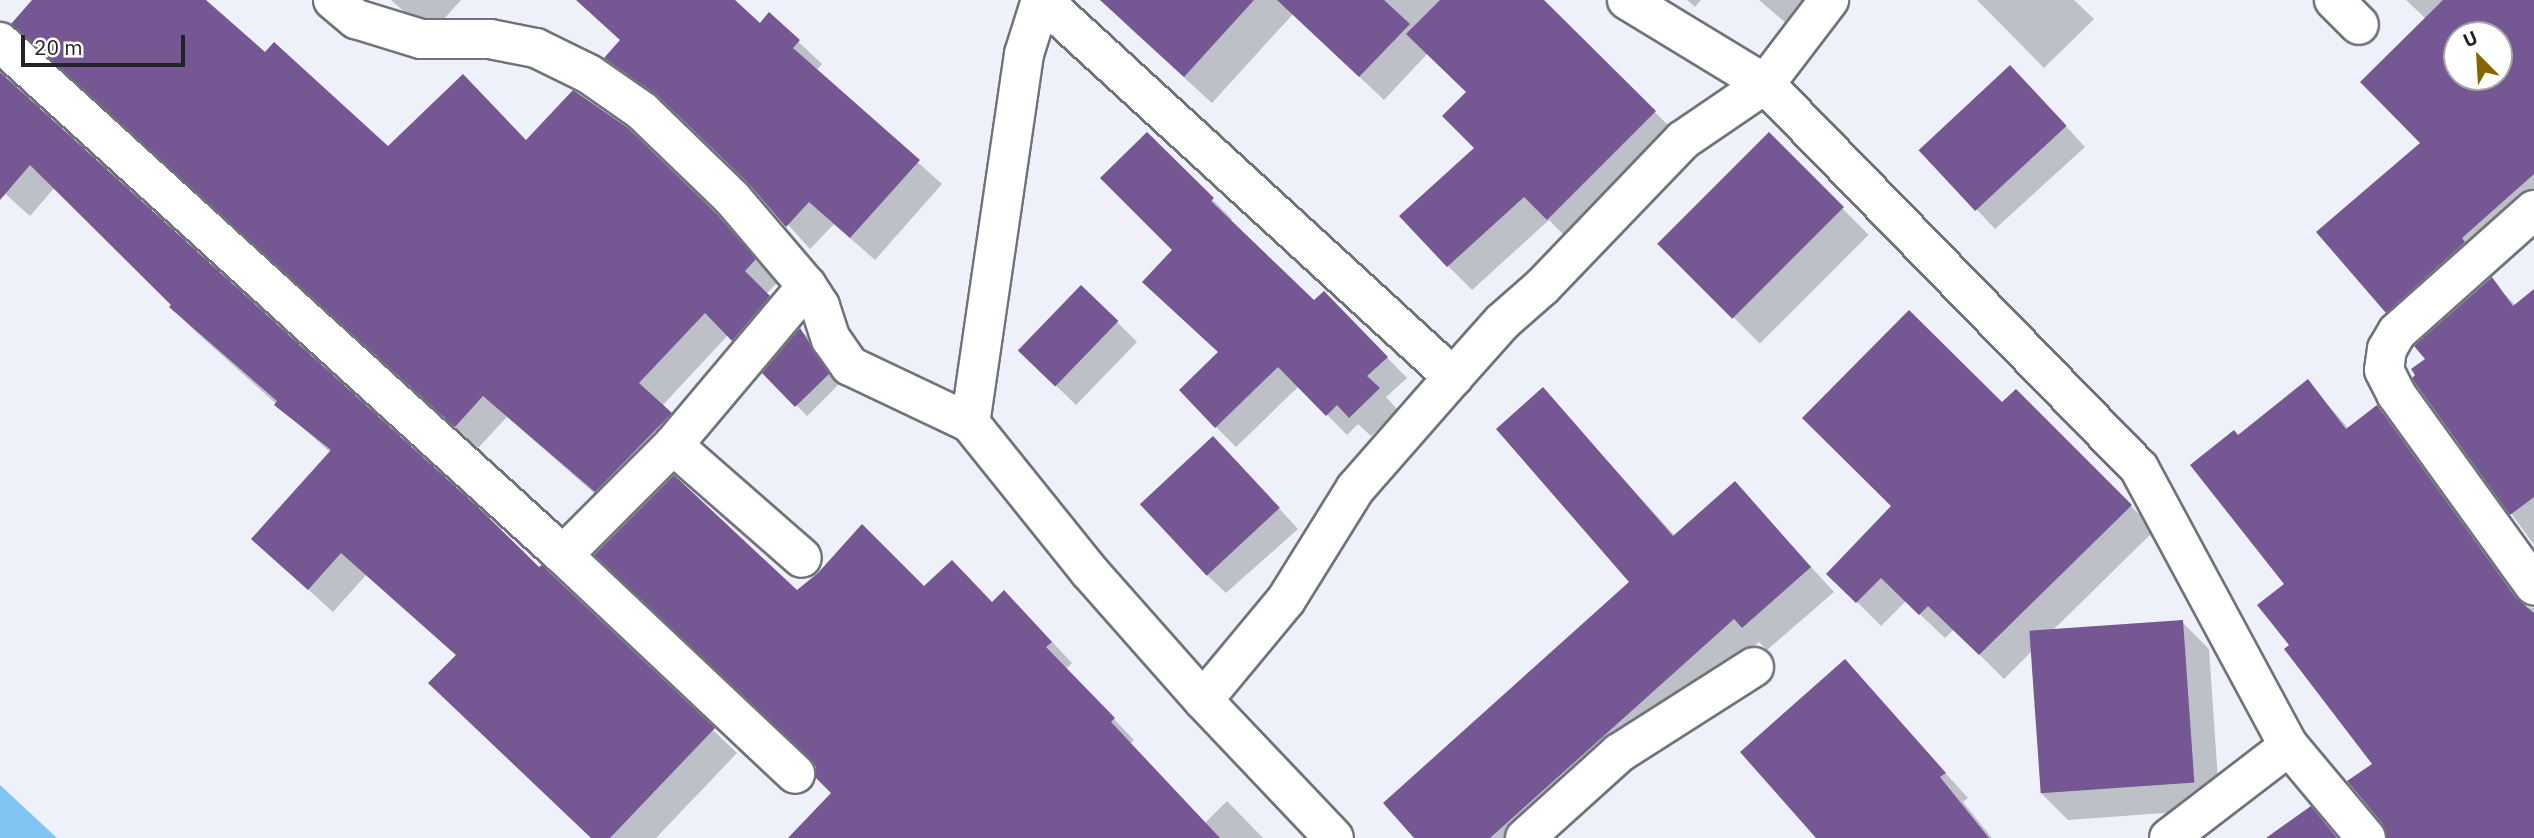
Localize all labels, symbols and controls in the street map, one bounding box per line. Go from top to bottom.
scale bar [24,21,189,65]
north arrow [2443,21,2513,91]
text: U [2459,25,2481,52]
text: 20 m [34,33,83,61]

